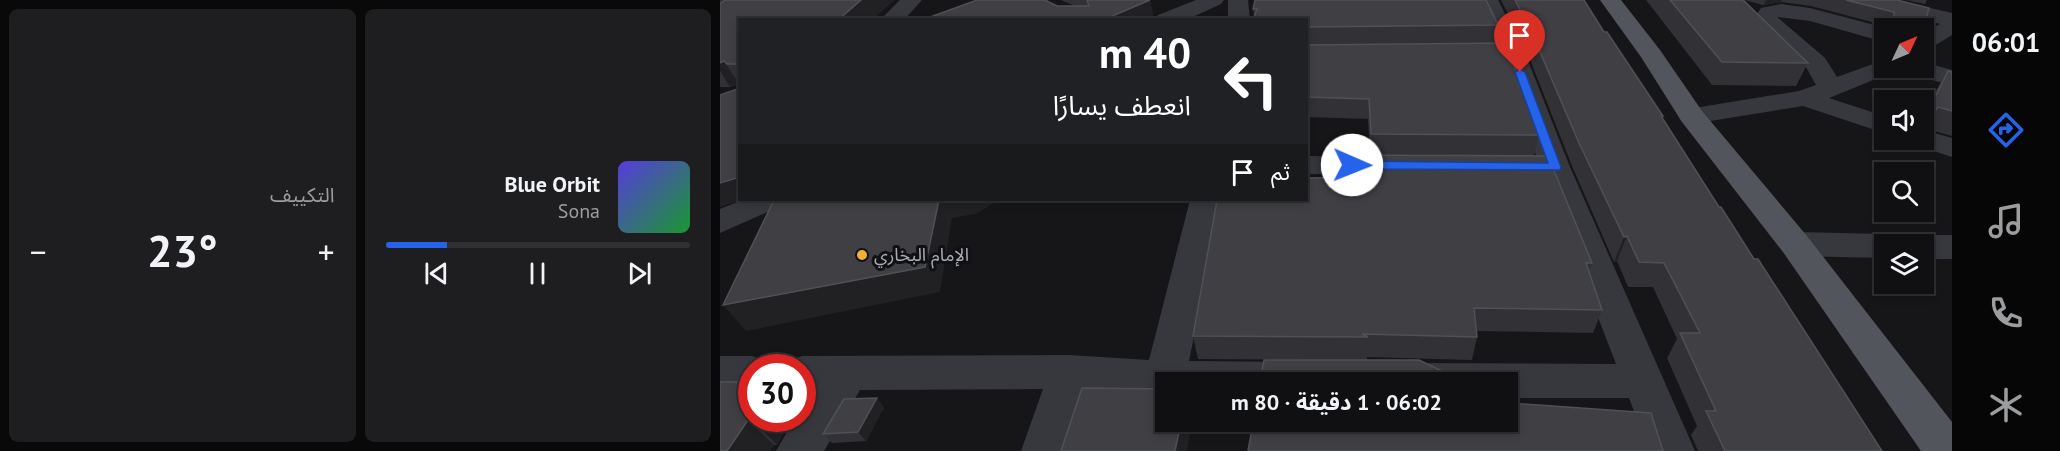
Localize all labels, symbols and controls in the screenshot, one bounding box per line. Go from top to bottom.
pin [1494,10,1545,72]
north arrow [1874,18,1934,78]
map controls [1874,18,1934,294]
icon: arrive [1503,19,1536,52]
text: 40 m [1099,25,1191,80]
text: 06:01 [1972,25,2040,59]
icon: left [1212,42,1290,120]
text: انعطف يسارًا [1053,88,1191,122]
button: sound [1874,90,1934,150]
icon: directions [1985,109,2027,151]
position arrow [1320,133,1384,197]
icon: arrive [1226,156,1259,189]
text: ثم [1271,158,1290,186]
button: search [1874,162,1934,222]
text: Blue Orbit [504,170,600,198]
text: التكييف [270,182,335,208]
text: Sona [558,198,600,224]
icon: music [1985,200,2027,242]
text: 23° [147,221,218,279]
text: − [30,230,47,273]
text: + [318,230,334,273]
button: layers [1874,234,1934,294]
place label: الإمام البخاري [874,243,969,269]
marker: الإمام البخاري [855,248,869,262]
icon: previous [420,257,453,290]
icon: pause [521,257,554,290]
icon: next [623,257,656,290]
icon: phone [1985,292,2027,334]
speed limit sign: 30 [738,354,816,432]
icon: climate [1985,384,2027,426]
text: 06:02 · 1 دقيقة · 80 m [1231,388,1442,416]

